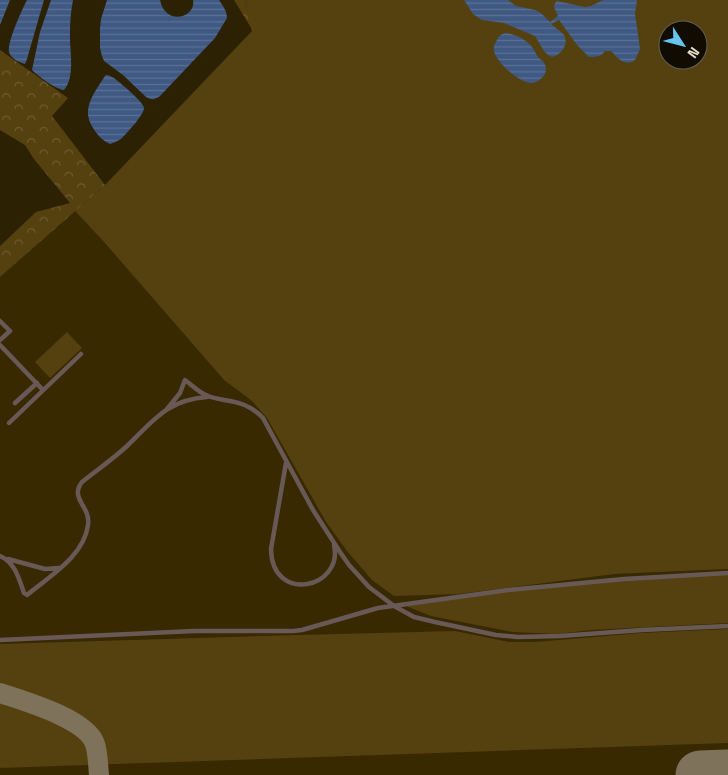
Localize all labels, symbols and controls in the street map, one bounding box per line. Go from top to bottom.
north arrow [658,20,708,70]
text: N [683,44,704,62]

